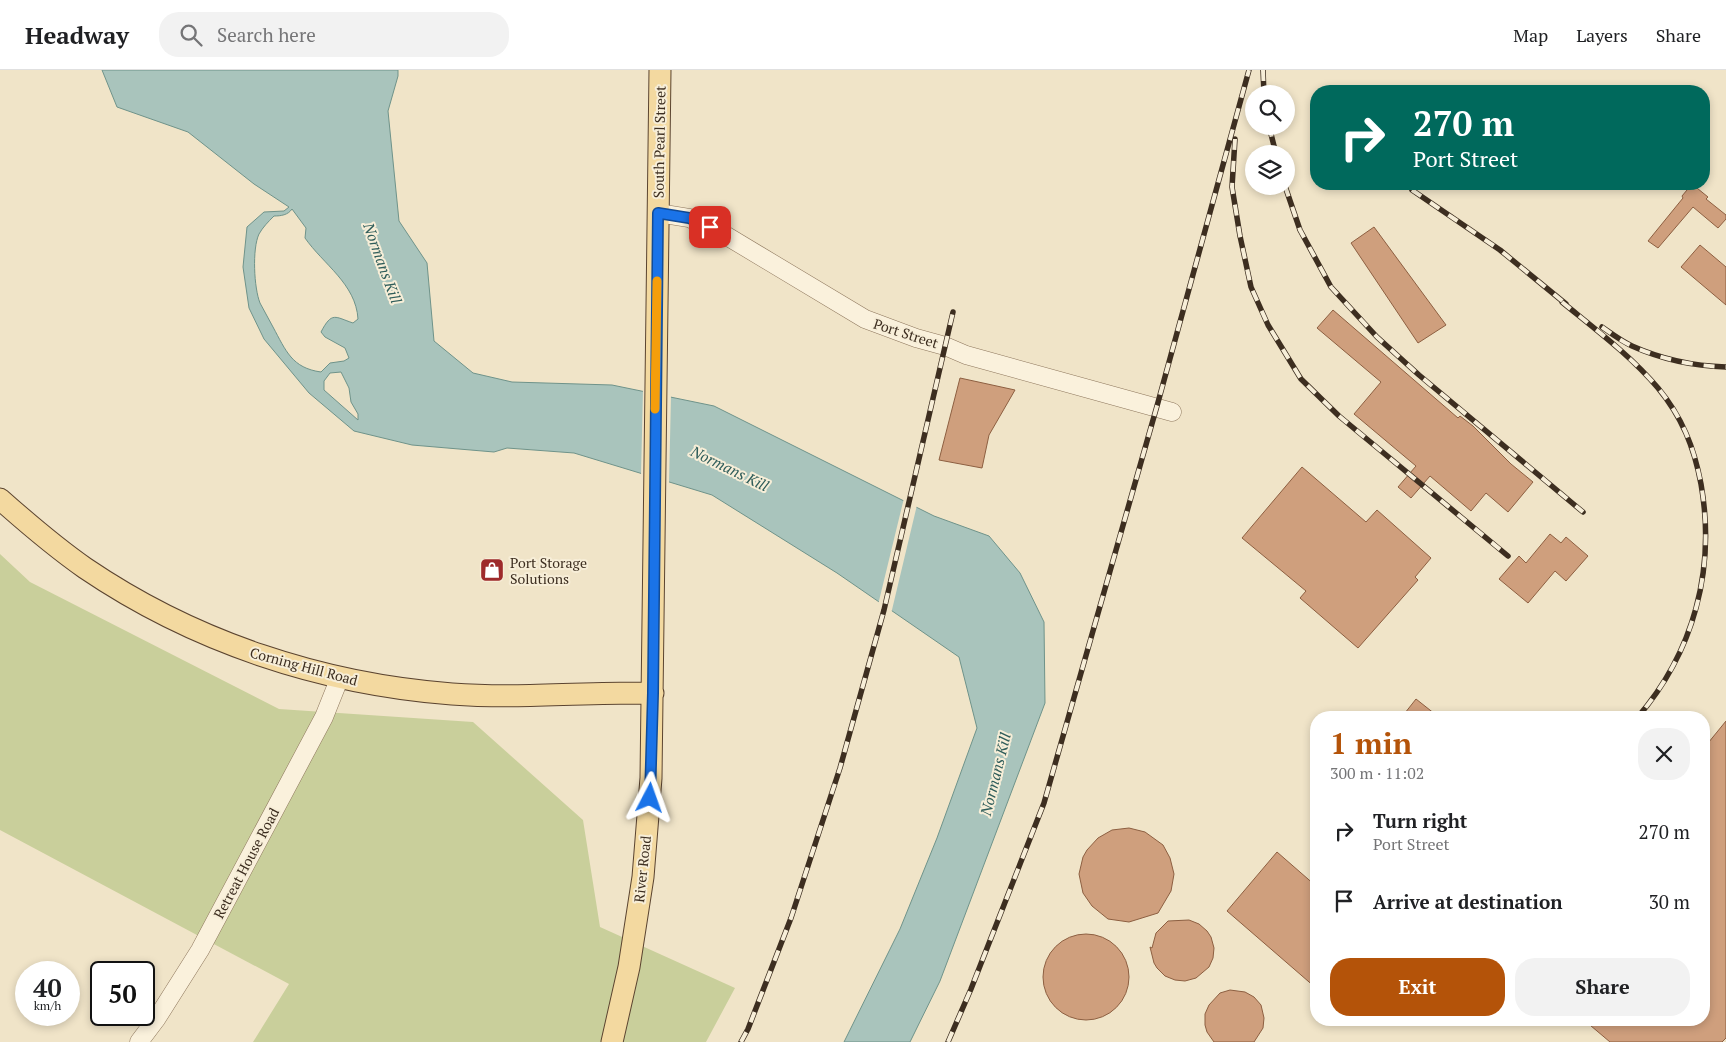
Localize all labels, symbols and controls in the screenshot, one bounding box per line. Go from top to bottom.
search box [159,12,509,57]
text: Headway [25,19,129,51]
icon: search [177,21,205,49]
text: Search here [217,22,316,47]
text: Map [1513,23,1548,47]
text: Layers [1576,23,1628,47]
text: Share [1656,23,1701,47]
street label: South Pearl Street [649,85,669,198]
map controls [1245,85,1295,195]
button: search [1245,85,1295,135]
text: 270 m [1413,100,1514,146]
icon: right [1330,105,1395,170]
text: Port Street [1413,144,1518,173]
button: layers [1245,145,1295,195]
pin [689,206,731,248]
icon: arrive [696,213,724,241]
water label: Normans Kill [359,219,407,307]
street label: Port Street [871,314,942,353]
water label: Normans Kill [687,440,773,496]
place label: Port Storage Solutions [510,553,587,588]
shop icon: Port Storage Solutions [479,557,505,583]
street label: Corning Hill Road [248,642,360,690]
text: 1 min [1330,723,1412,763]
button: close [1638,728,1690,780]
water label: Normans Kill [975,730,1015,818]
text: 300 m · 11:02 [1330,762,1424,784]
position arrow [623,771,675,823]
street label: Retreat House Road [209,804,283,922]
text: Turn right [1373,808,1467,833]
icon: right [1330,817,1358,845]
text: 270 m [1639,819,1690,844]
text: Port Street [1373,833,1450,855]
street label: River Road [629,834,655,903]
icon: arrive [1330,887,1358,915]
text: Arrive at destination [1373,889,1562,914]
text: 30 m [1649,889,1690,914]
button: Exit [1330,958,1505,1016]
button: Share [1515,958,1690,1016]
speed limit sign: 50 [90,961,155,1026]
text: 40 [33,971,62,1004]
text: km/h [34,998,61,1013]

